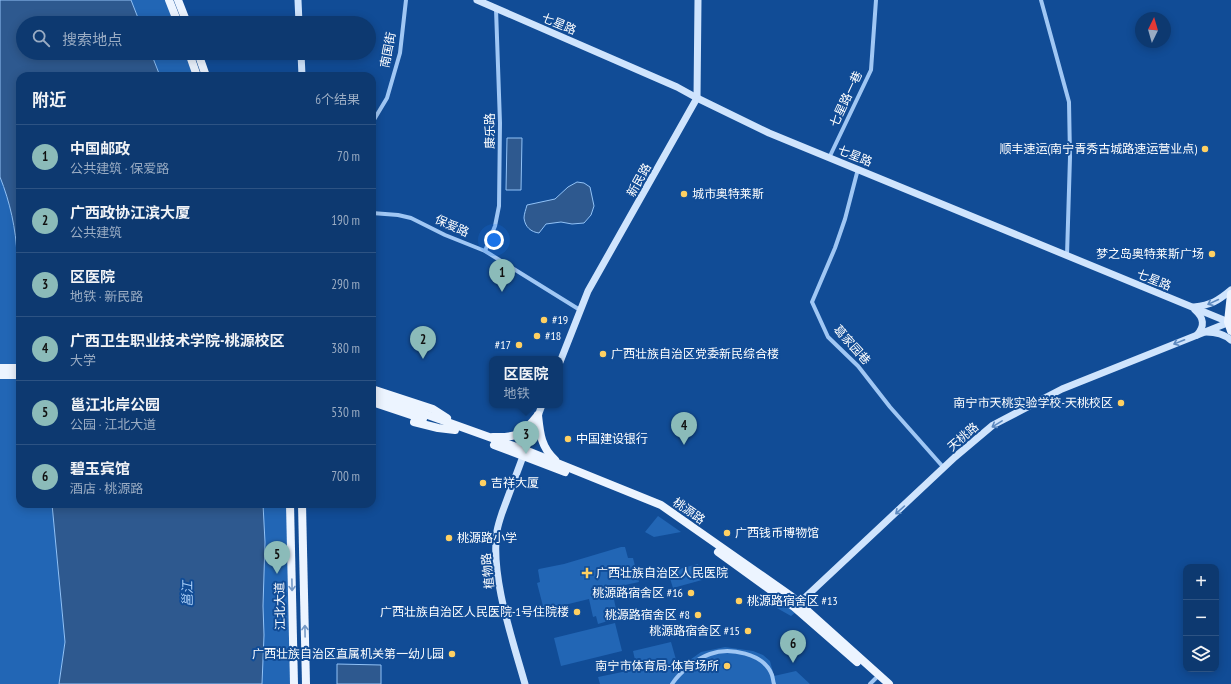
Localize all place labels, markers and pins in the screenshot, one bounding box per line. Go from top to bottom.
place label: 顺丰速运(南宁青秀古城路速运营业点) [999,141,1197,156]
marker: 顺丰速运(南宁青秀古城路速运营业点) [1200,144,1210,154]
place label: 城市奥特莱斯 [692,186,764,201]
marker: 城市奥特莱斯 [679,189,689,199]
place label: 梦之岛奥特莱斯广场 [1096,246,1204,261]
marker: 梦之岛奥特莱斯广场 [1207,249,1217,259]
pin: 1 [489,259,515,292]
place label: #19 [552,312,568,327]
marker: #19 [539,315,549,325]
pin: 2 [410,326,436,359]
place label: #18 [545,328,561,343]
marker: #18 [532,331,542,341]
place label: #17 [495,337,511,352]
marker: #17 [514,340,524,350]
place label: 广西壮族自治区党委新民综合楼 [611,346,779,361]
marker: 广西壮族自治区党委新民综合楼 [598,349,608,359]
place label: 南宁市天桃实验学校-天桃校区 [954,395,1113,410]
marker: 南宁市天桃实验学校-天桃校区 [1116,398,1126,408]
pin: 4 [671,412,697,445]
pin: 3 [513,421,539,454]
place label: 中国建设银行 [576,431,648,446]
marker: 中国建设银行 [563,434,573,444]
place label: 吉祥大厦 [491,475,539,490]
marker: 吉祥大厦 [478,478,488,488]
place label: 广西钱币博物馆 [735,525,819,540]
marker: 广西钱币博物馆 [722,528,732,538]
place label: 桃源路小学 [457,530,517,545]
marker: 桃源路小学 [444,533,454,543]
pin: 5 [264,541,290,574]
place label: 广西壮族自治区人民医院 [596,565,728,580]
marker: 广西壮族自治区人民医院 [581,567,593,579]
place label: 桃源路宿舍区 #16 [592,585,683,600]
marker: 桃源路宿舍区 #16 [686,588,696,598]
place label: 桃源路宿舍区 #13 [747,593,838,608]
marker: 桃源路宿舍区 #13 [734,596,744,606]
place label: 广西壮族自治区人民医院-1号住院楼 [380,604,569,619]
marker: 广西壮族自治区人民医院-1号住院楼 [572,607,582,617]
place label: 桃源路宿舍区 #8 [605,607,690,622]
marker: 桃源路宿舍区 #8 [693,610,703,620]
place label: 桃源路宿舍区 #15 [649,623,740,638]
marker: 桃源路宿舍区 #15 [743,626,753,636]
pin: 6 [780,630,806,663]
place label: 广西壮族自治区直属机关第一幼儿园 [252,646,444,661]
marker: 广西壮族自治区直属机关第一幼儿园 [447,649,457,659]
place label: 南宁市体育局-体育场所 [596,658,719,673]
marker: 南宁市体育局-体育场所 [722,661,732,671]

